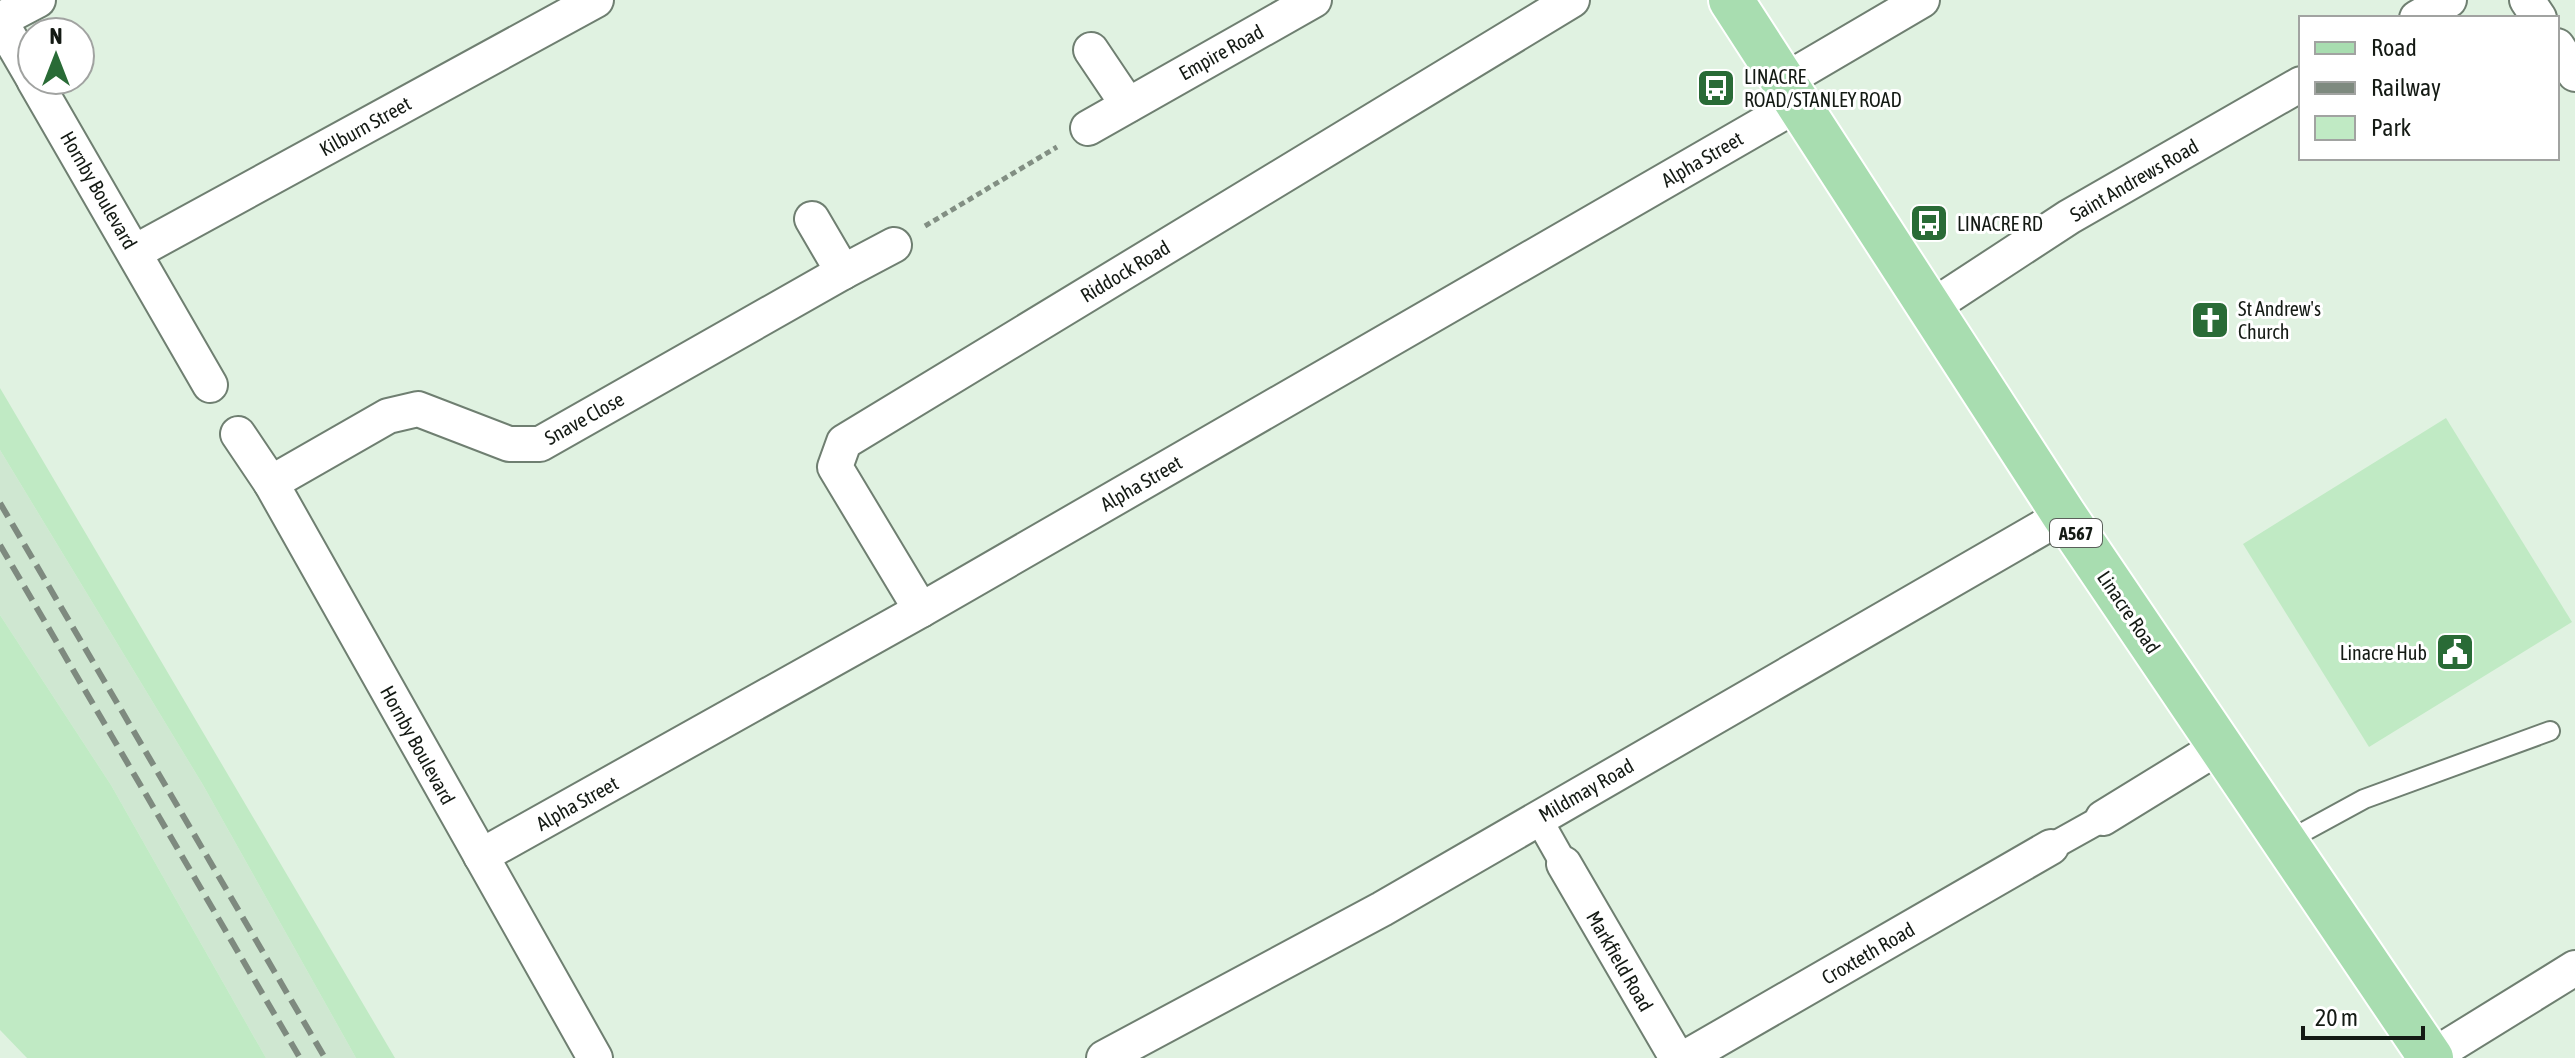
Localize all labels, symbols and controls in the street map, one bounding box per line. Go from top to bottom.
north arrow [16,16,96,96]
legend [2299,16,2559,160]
street label: Empire Road [1175,19,1267,85]
text: N [50,23,62,49]
text: Road [2371,34,2417,61]
place label: LINACRE ROAD/STANLEY ROAD [1744,65,1902,111]
bus stop icon: LINACRE ROAD/STANLEY ROAD [1695,67,1737,109]
text: Railway [2371,74,2441,101]
street label: Kilburn Street [315,91,415,161]
text: Park [2371,114,2412,141]
street label: Alpha Street [1657,126,1747,192]
street label: Hornby Boulevard [56,127,142,253]
street label: Saint Andrews Road [2066,134,2202,226]
bus stop icon: LINACRE RD [1908,202,1950,244]
place label: LINACRE RD [1957,212,2043,235]
street label: Riddock Road [1076,235,1174,307]
place label: St Andrew's Church [2238,297,2321,343]
church icon: St Andrew's Church [2189,299,2231,341]
street label: Snave Close [540,387,628,449]
street label: Alpha Street [1096,450,1186,516]
road number: A567 [2050,519,2102,547]
street label: Linacre Road [2093,566,2165,658]
public building icon: Linacre Hub [2434,631,2476,673]
place label: Linacre Hub [2340,641,2427,664]
street label: Hornby Boulevard [376,682,460,808]
street label: Mildmay Road [1535,754,1637,826]
street label: Alpha Street [532,771,622,835]
street label: Markfield Road [1582,907,1658,1015]
street label: Croxteth Road [1818,917,1918,989]
scale bar [2303,990,2423,1040]
text: 20 m [2315,1004,2358,1031]

